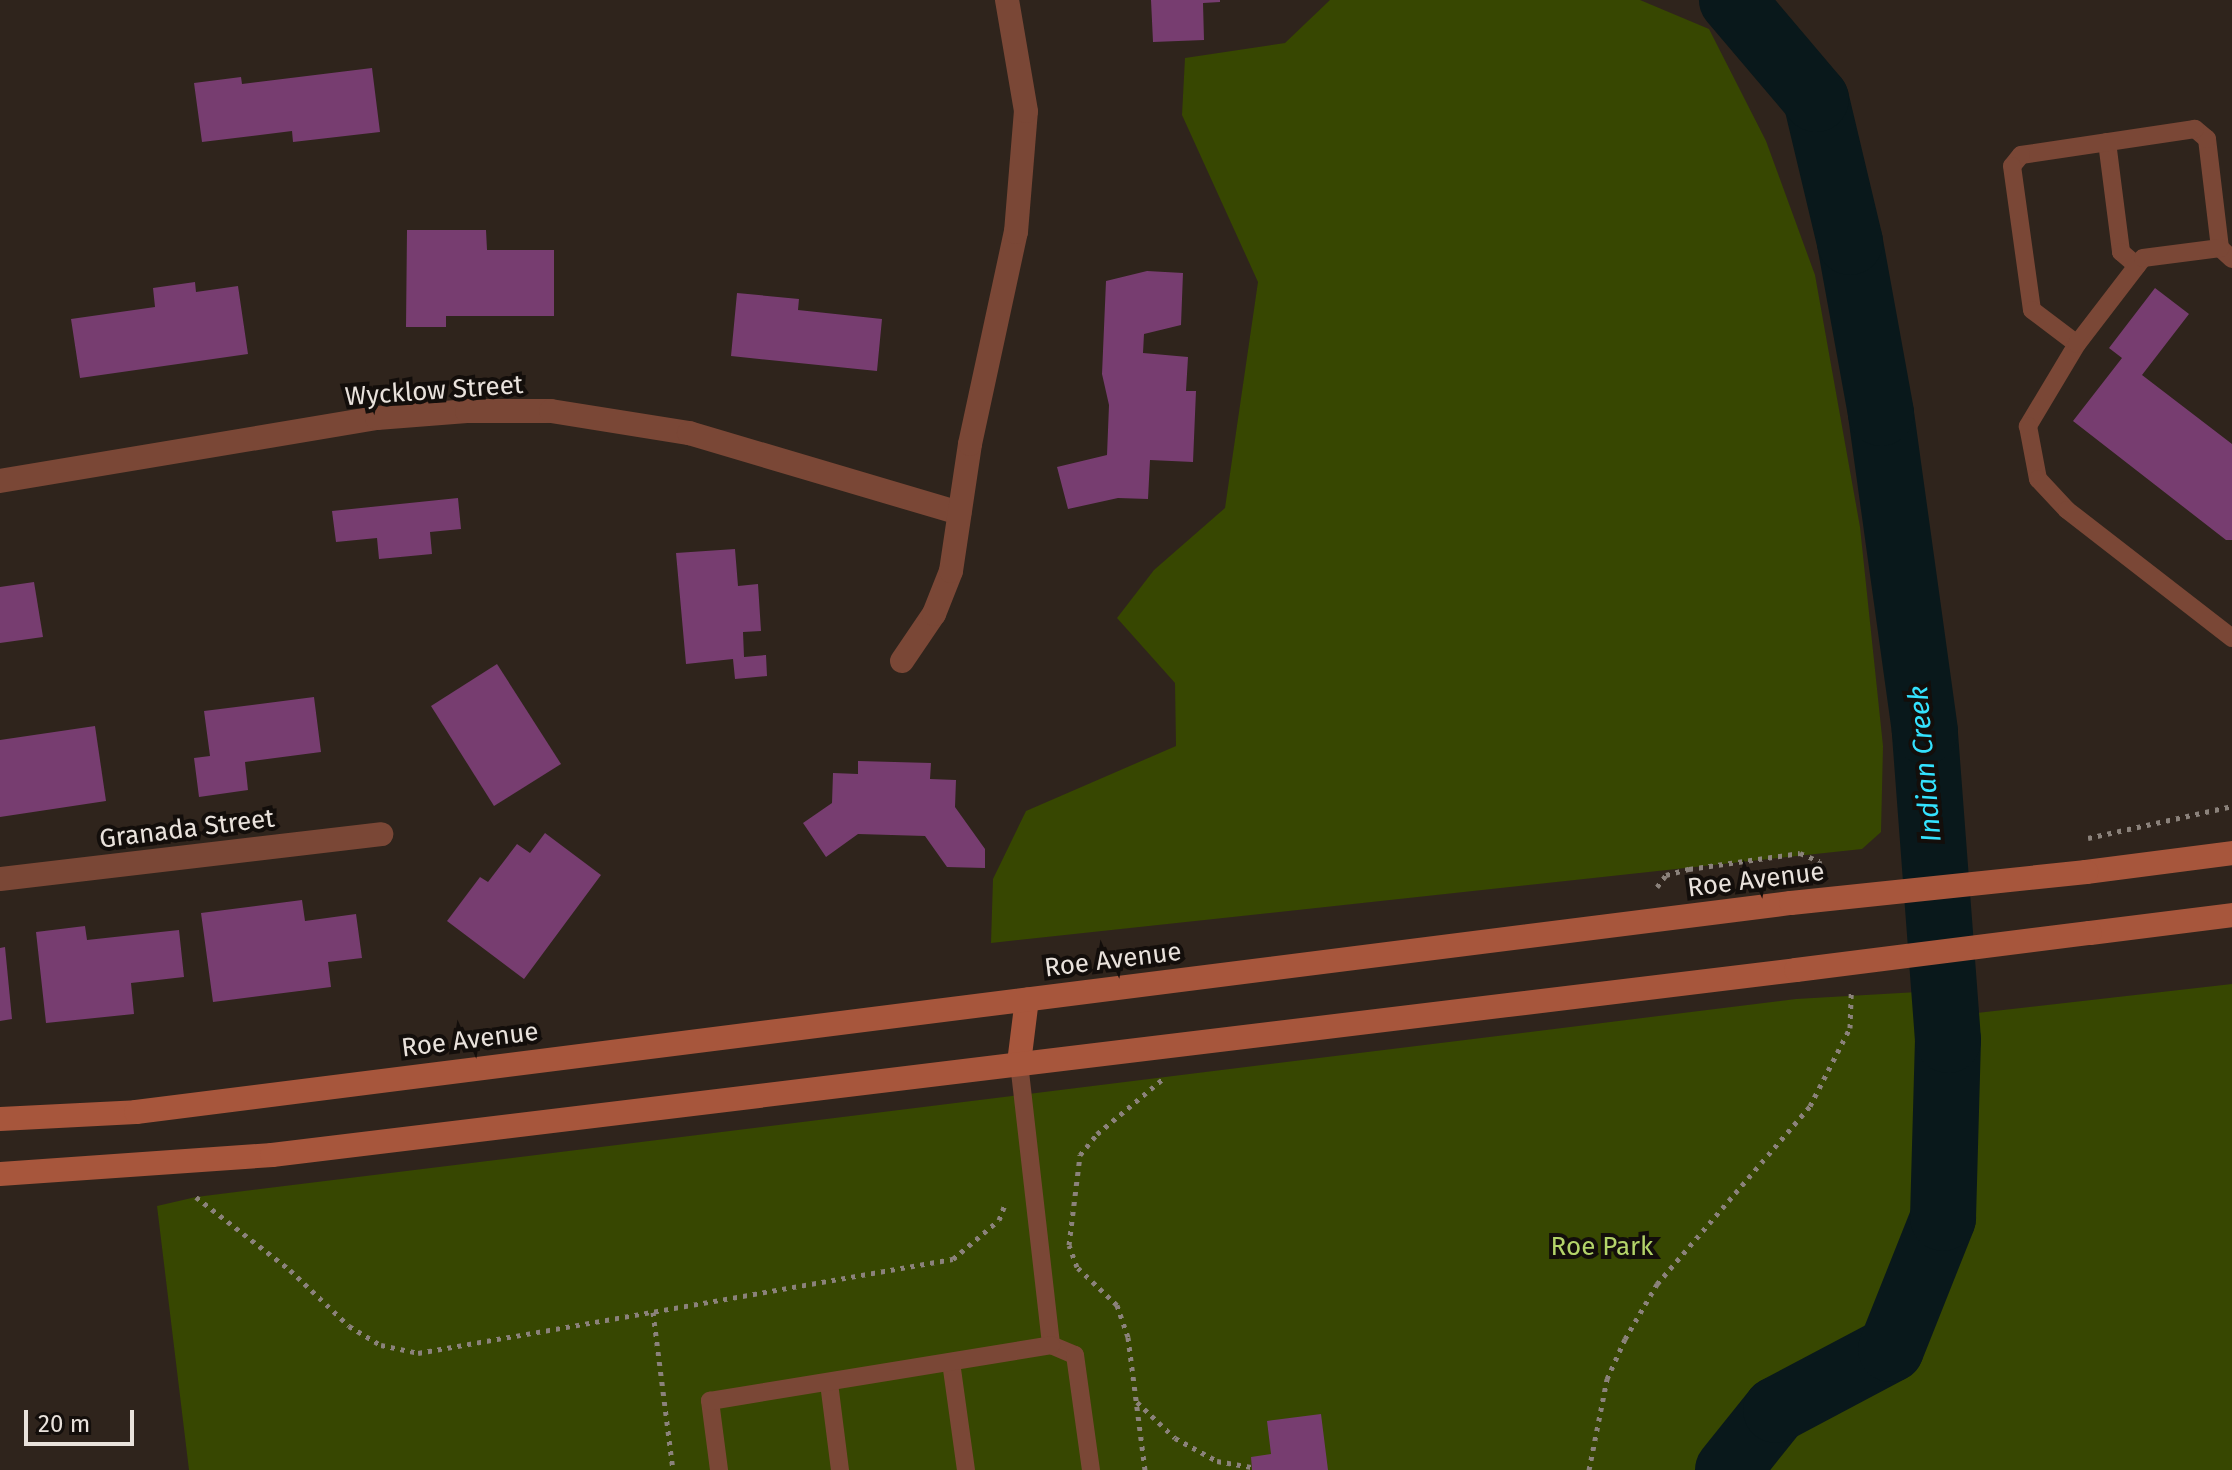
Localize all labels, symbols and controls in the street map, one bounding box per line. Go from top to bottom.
street label: Wycklow Street [344,369,524,413]
water label: Indian Creek [1901,684,1949,844]
street label: Granada Street [98,803,276,855]
street label: Roe Avenue [1686,856,1826,904]
street label: Roe Avenue [1043,936,1183,984]
street label: Roe Avenue [400,1016,540,1064]
park label: Roe Park [1551,1231,1653,1263]
scale bar [28,1394,138,1444]
text: 20 m [38,1410,90,1438]

